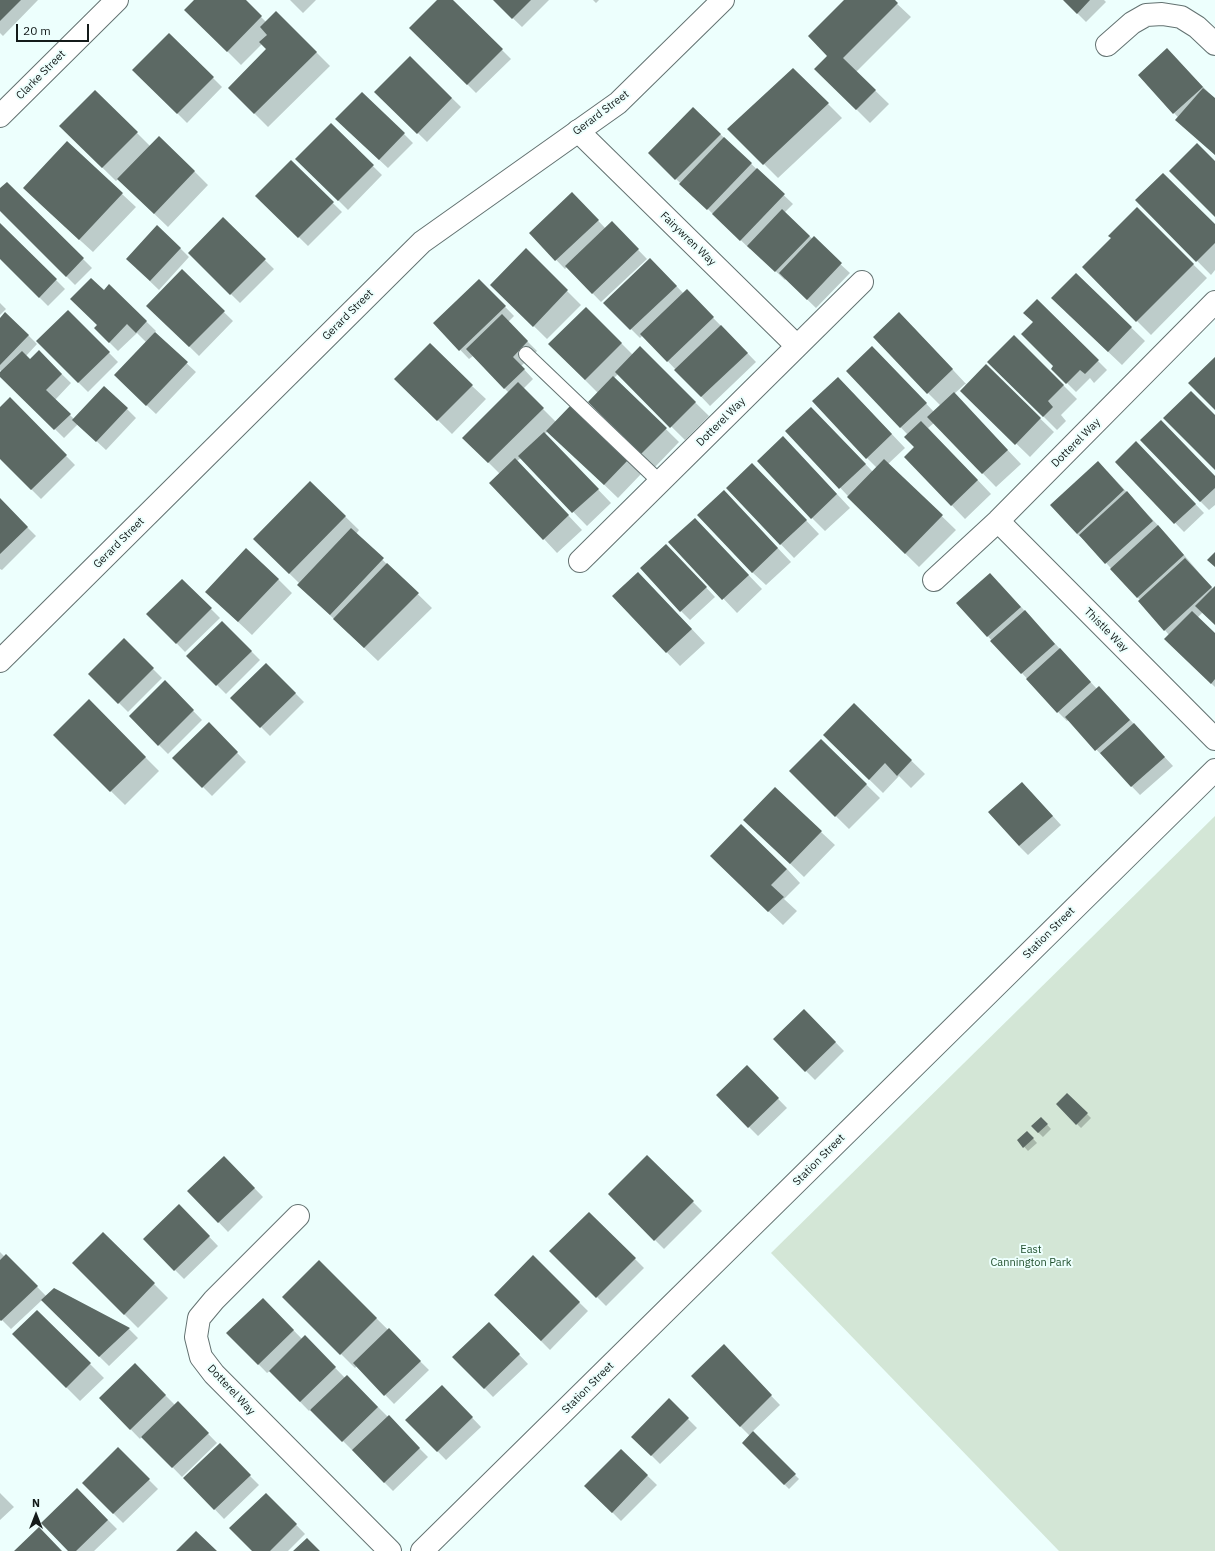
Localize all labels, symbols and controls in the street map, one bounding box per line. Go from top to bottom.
scale bar [18,16,91,42]
text: 20 m [23,23,51,38]
street label: Clarke Street [14,48,68,102]
street label: Gerard Street [570,88,632,138]
street label: Fairywren Way [657,209,719,269]
street label: Gerard Street [320,287,376,343]
street label: Dotterel Way [694,395,748,449]
street label: Dotterel Way [1049,416,1103,470]
street label: Gerard Street [91,515,147,571]
street label: Thistle Way [1081,605,1131,655]
street label: Station Street [1020,904,1078,962]
street label: Station Street [790,1131,848,1189]
park label: East Cannington Park [990,1243,1072,1269]
street label: Station Street [559,1359,617,1417]
street label: Dotterel Way [204,1362,258,1418]
north arrow [16,1495,56,1535]
text: N [32,1496,40,1510]

